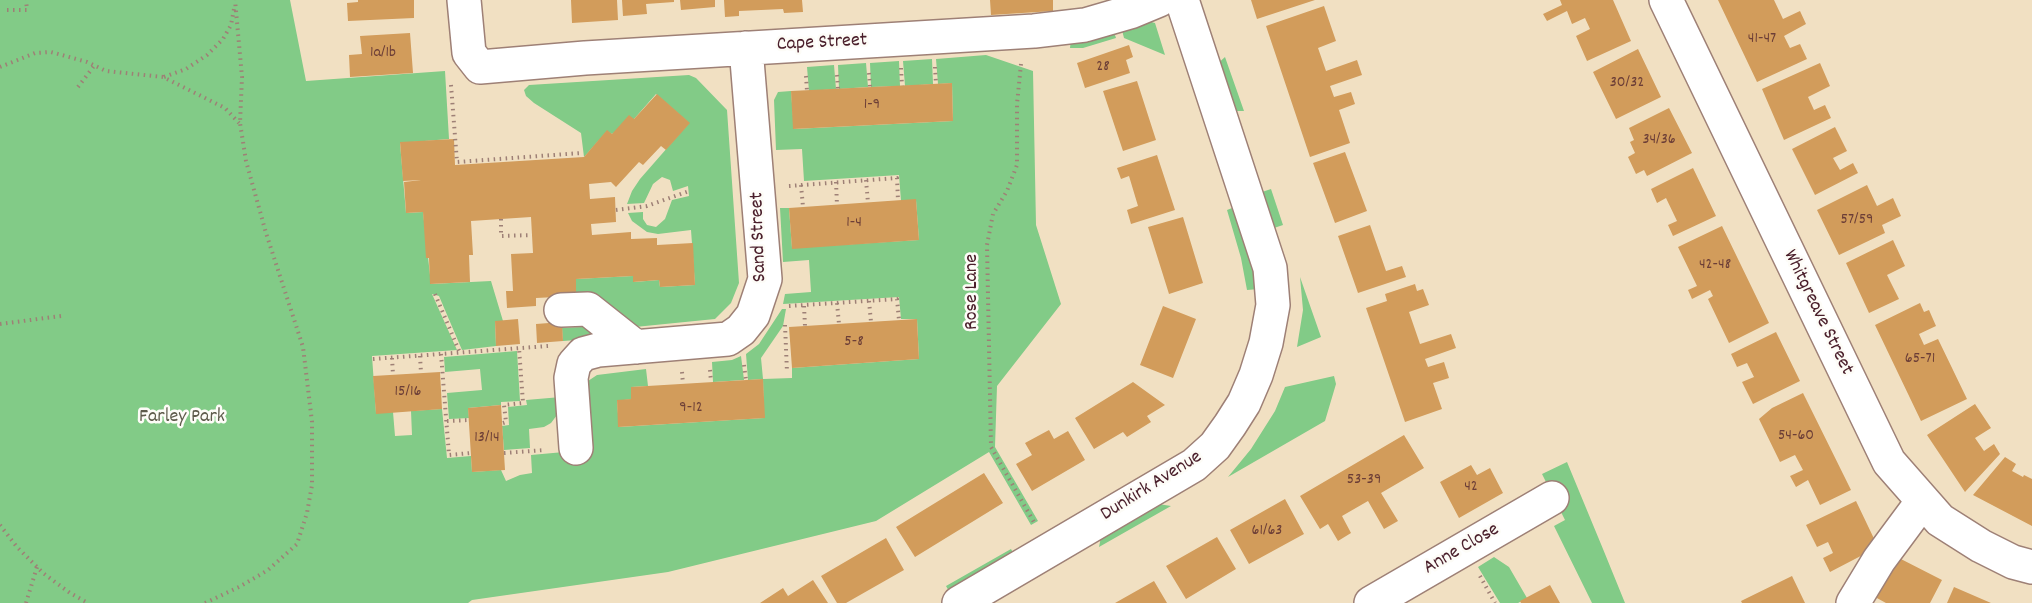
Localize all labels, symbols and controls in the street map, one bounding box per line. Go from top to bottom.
street label: Cape Street [776,30,868,58]
house number: 41-47 [1748,30,1776,50]
house number: 1a/1b [370,44,396,64]
house number: 28 [1096,58,1110,78]
house number: 30/32 [1610,74,1644,94]
house number: 1-9 [864,96,880,116]
house number: 34/36 [1642,131,1676,151]
street label: Sand Street [746,192,774,282]
house number: 57/59 [1841,211,1873,231]
house number: 1-4 [846,214,862,234]
street label: Whitgreave Street [1776,246,1858,380]
street label: Rose Lane [961,254,985,330]
house number: 42-48 [1699,256,1731,276]
house number: 5-8 [844,333,864,353]
house number: 65-71 [1905,350,1935,370]
house number: 15/16 [395,383,421,403]
house number: 9-12 [679,399,703,419]
park label: Farley Park [139,406,225,430]
house number: 54-60 [1778,427,1814,447]
house number: 13/14 [474,429,500,449]
street label: Dunkirk Avenue [1097,446,1207,528]
house number: 53-39 [1347,471,1381,491]
house number: 42 [1464,478,1478,498]
street label: Anne Close [1420,519,1504,581]
house number: 61/63 [1252,522,1282,542]

